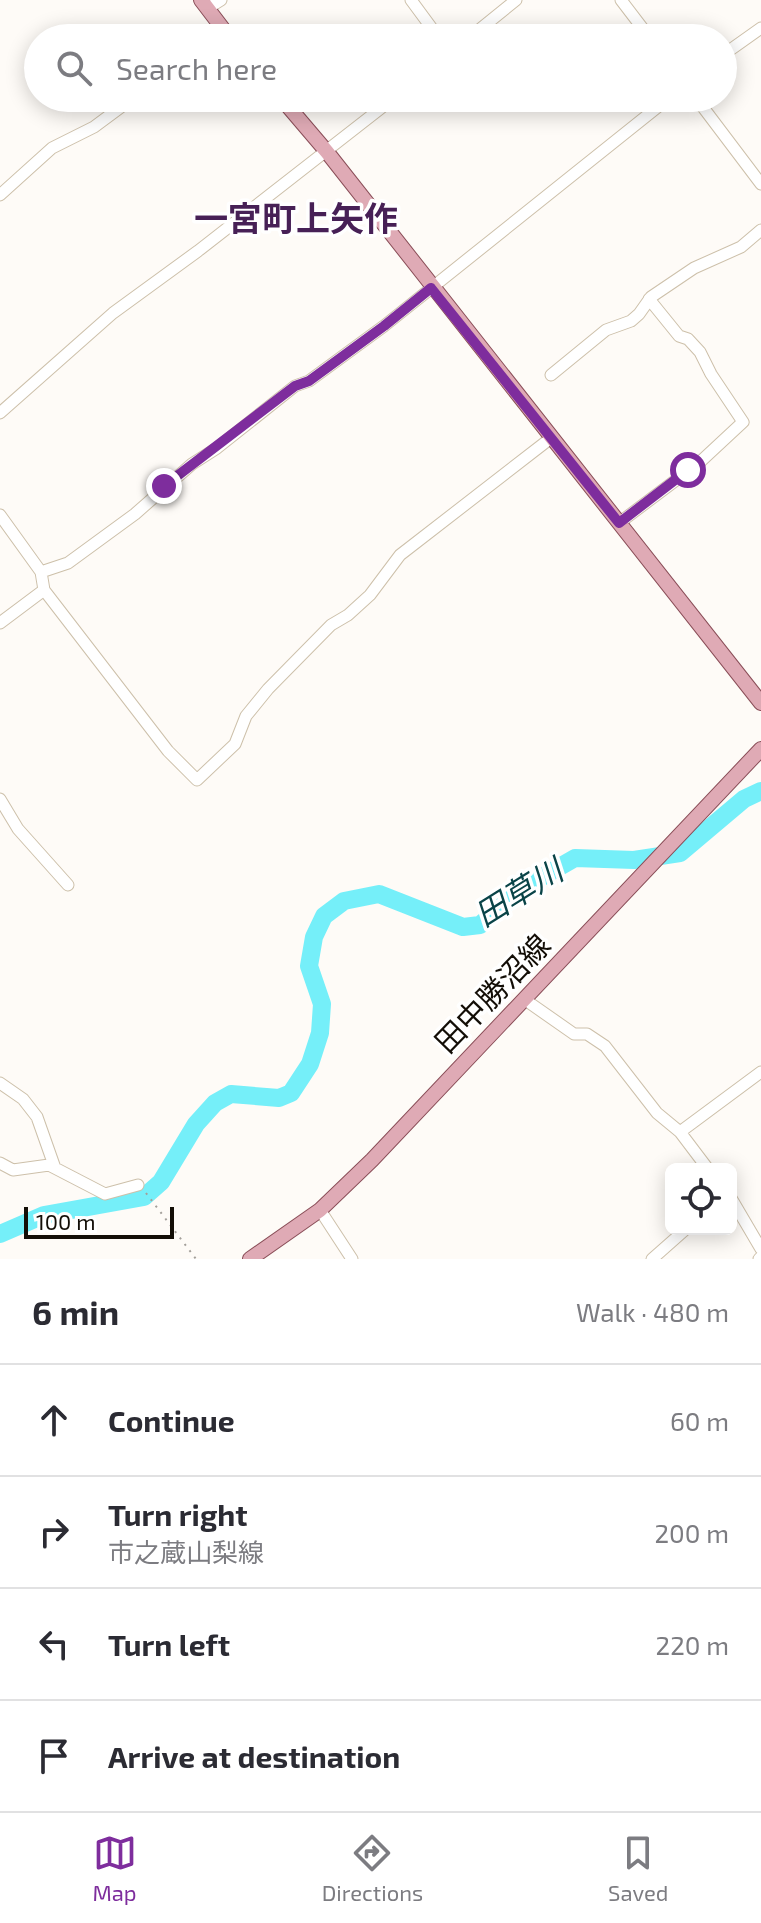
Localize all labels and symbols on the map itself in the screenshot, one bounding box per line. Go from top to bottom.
district label: 一宮町上矢作 [194,197,398,238]
route start [670,452,706,488]
route end [146,468,182,504]
water label: 田草川 [467,848,571,933]
street label: 田中勝沼線 [427,926,557,1059]
scale bar [24,1203,174,1239]

